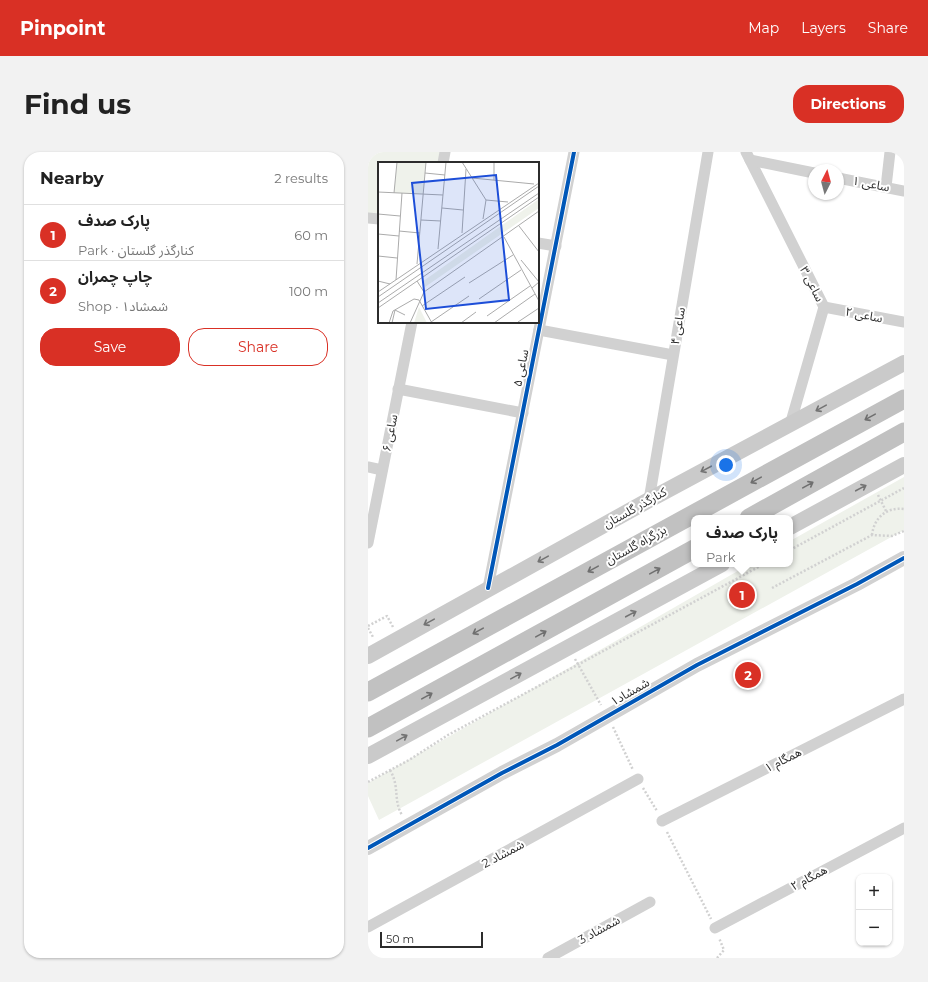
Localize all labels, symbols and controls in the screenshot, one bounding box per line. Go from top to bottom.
text: Pinpoint [20,17,105,40]
text: Map [748,19,779,37]
text: Layers [801,19,846,37]
text: Share [868,19,908,37]
button: Directions [793,85,904,123]
text: Find us [24,87,131,121]
inset map [378,162,539,323]
north arrow [808,164,844,200]
text: Nearby [40,168,104,188]
text: 2 results [274,170,328,186]
street label: ساعی ۱ [851,173,891,194]
text: پارک صدف [78,211,150,230]
text: 1 [50,227,56,243]
text: 60 m [294,227,328,243]
text: Park · کنارگذر گلستان [78,242,194,258]
street label: ساعی ۳ [797,264,828,304]
text: چاپ چمران [78,267,152,286]
text: 2 [49,283,57,299]
text: 100 m [289,283,328,299]
text: Shop · شمشاد۱ [78,298,168,314]
street label: ساعی ۲ [844,304,884,325]
street label: ساعی ۴ [667,306,688,346]
button: Save [40,328,180,366]
button: Share [188,328,328,366]
street label: ساعی ۵ [510,348,531,388]
one-way arrow [815,405,827,413]
street label: ساعی ۶ [379,413,400,453]
one-way arrow [864,414,876,422]
your location [716,455,736,475]
one-way arrow [700,466,712,474]
one-way arrow [750,476,762,484]
one-way arrow [802,481,814,489]
street label: کنارگذر گلستان [600,483,670,531]
one-way arrow [855,484,867,492]
popup [691,515,793,567]
street label: بزرگراه گلستان [603,522,669,567]
text: پارک صدف [706,523,778,542]
text: Park [706,549,736,565]
one-way arrow [537,556,549,563]
one-way arrow [587,566,599,573]
one-way arrow [649,566,661,574]
pin: 1 [729,580,755,610]
one-way arrow [624,609,636,617]
one-way arrow [423,618,435,626]
one-way arrow [473,628,485,636]
one-way arrow [535,629,547,637]
pin: 2 [735,660,761,690]
one-way arrow [510,671,522,679]
street label: شمشاد۱ [608,674,652,709]
one-way arrow [421,691,433,699]
one-way arrow [396,733,408,741]
street label: همگام ۱ [762,744,805,777]
street label: شمشاد 2 [479,836,526,871]
street label: همگام ۲ [788,862,831,895]
map controls [856,874,892,946]
button: + [856,874,892,910]
button: − [856,910,892,946]
street label: شمشاد 3 [575,912,622,947]
scale bar [380,930,483,949]
text: 50 m [386,932,414,946]

